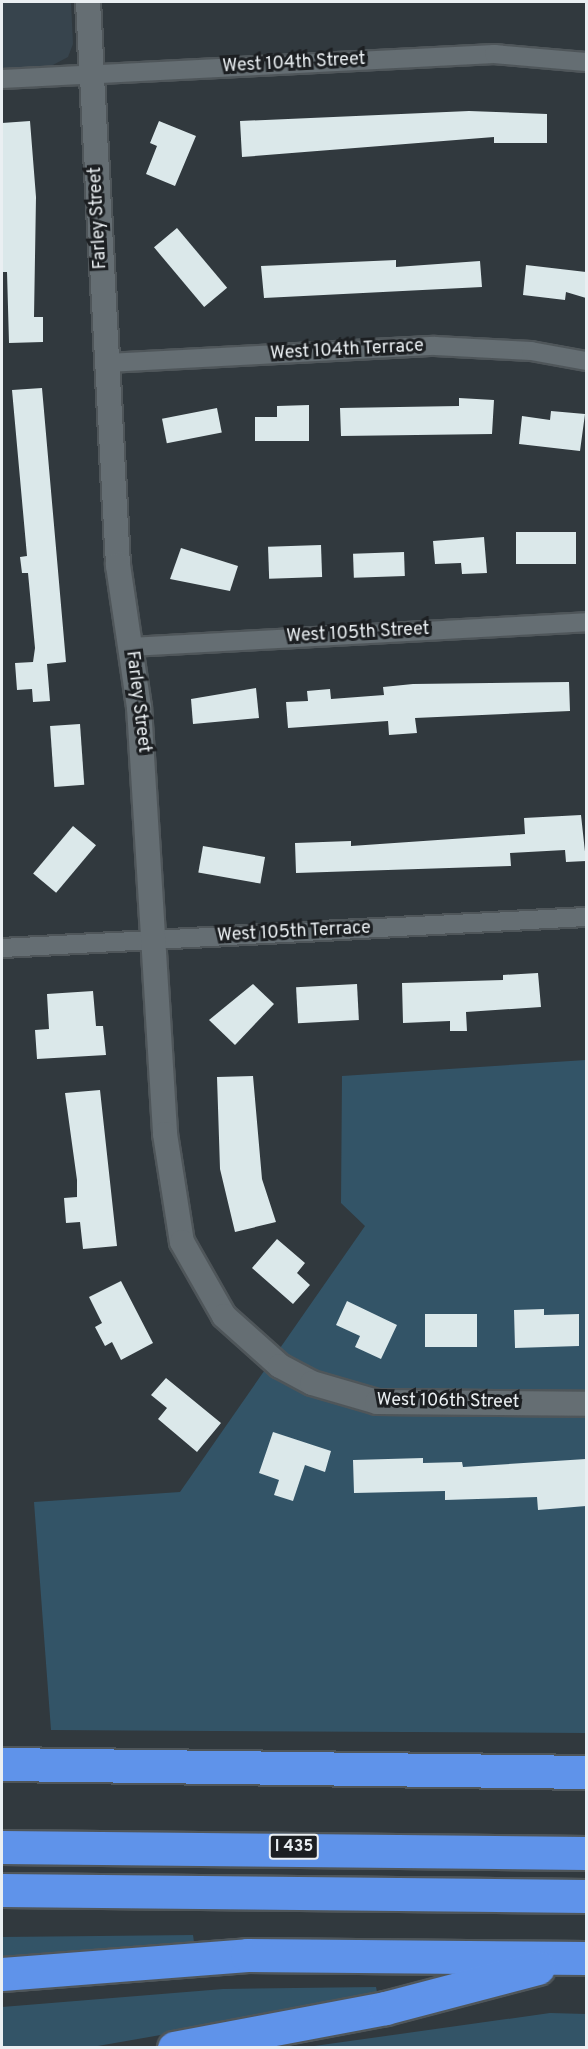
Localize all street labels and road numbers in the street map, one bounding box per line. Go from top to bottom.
street label: West 104th Street [222,49,366,79]
street label: Farley Street [86,166,112,270]
street label: West 104th Terrace [269,336,425,366]
street label: West 105th Street [286,619,430,649]
street label: Farley Street [120,650,154,754]
street label: West 105th Terrace [216,918,372,948]
street label: West 106th Street [376,1390,520,1414]
road number: I 435 [268,1834,320,1860]

